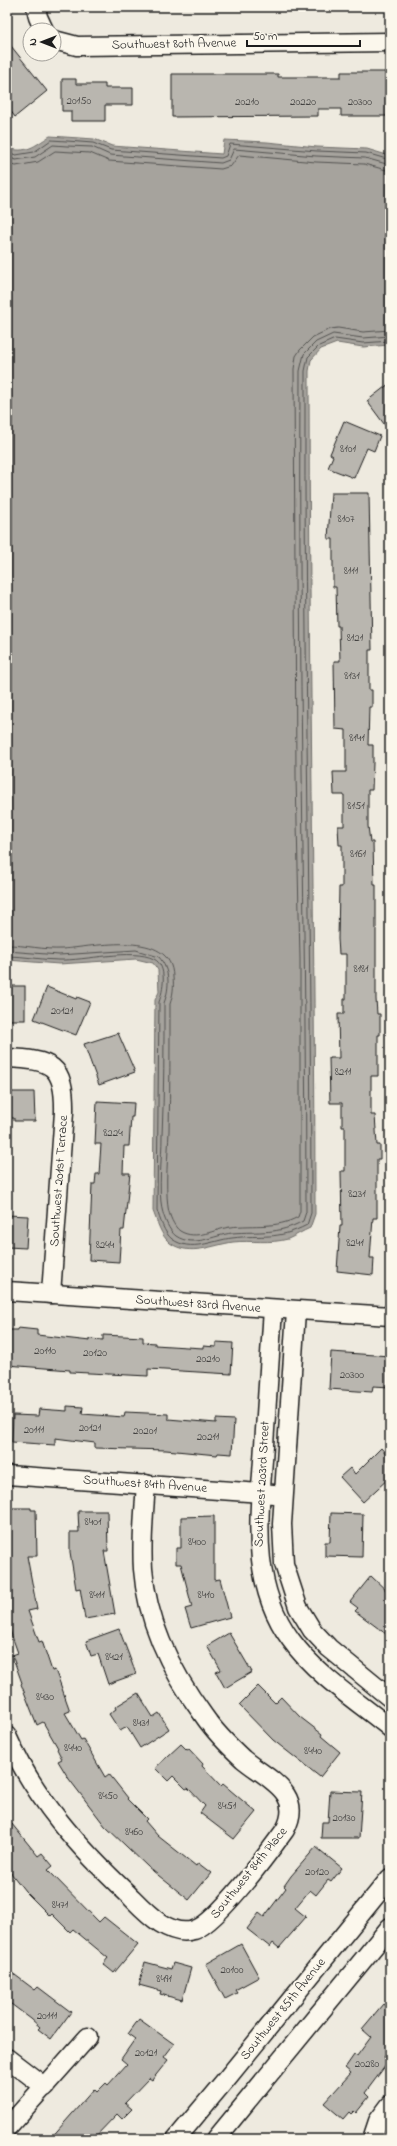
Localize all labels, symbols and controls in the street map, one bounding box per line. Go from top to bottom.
north arrow [22,22,62,62]
scale bar [247,22,360,48]
text: 50 m [253,28,277,46]
street label: Southwest 80th Avenue [111,33,237,55]
text: N [25,38,41,46]
house number: 20150 [67,93,92,109]
house number: 20210 [235,94,259,110]
house number: 20220 [290,94,316,110]
house number: 20300 [348,94,372,110]
house number: 8101 [340,441,356,457]
house number: 8107 [338,511,355,527]
house number: 8111 [344,563,359,579]
house number: 8121 [347,630,364,646]
house number: 8131 [344,668,360,684]
house number: 8141 [349,730,365,746]
house number: 8151 [347,798,365,814]
house number: 8161 [350,846,366,862]
house number: 8181 [353,961,369,977]
house number: 20121 [51,1003,74,1019]
house number: 8211 [335,1064,352,1080]
street label: Southwest 201st Terrace [45,1114,73,1248]
house number: 8224 [103,1125,123,1141]
house number: 8231 [348,1186,366,1202]
house number: 8241 [346,1235,364,1251]
house number: 8244 [96,1237,115,1253]
street label: Southwest 83rd Avenue [135,1290,261,1318]
house number: 20110 [34,1343,56,1359]
house number: 20120 [83,1345,107,1361]
house number: 20210 [196,1351,220,1367]
house number: 20300 [340,1367,364,1383]
house number: 20121 [79,1420,102,1436]
street label: Southwest 203rd Street [249,1420,275,1548]
house number: 20111 [24,1422,45,1438]
house number: 20201 [133,1423,157,1439]
house number: 20211 [197,1429,220,1445]
street label: Southwest 84th Avenue [82,1470,208,1498]
house number: 8401 [85,1514,102,1530]
house number: 8400 [188,1534,206,1550]
house number: 8411 [89,1587,105,1603]
house number: 8410 [198,1587,215,1603]
house number: 8421 [105,1649,123,1665]
house number: 8430 [36,1689,54,1705]
house number: 8431 [133,1715,150,1731]
house number: 8440 [64,1740,82,1756]
house number: 8440 [304,1743,322,1759]
house number: 8450 [98,1788,118,1804]
house number: 8451 [218,1798,237,1814]
house number: 20130 [332,1810,356,1826]
street label: Southwest 84th Place [206,1823,292,1923]
house number: 8460 [125,1824,143,1840]
house number: 20120 [305,1864,329,1880]
house number: 8471 [52,1897,69,1913]
street label: Southwest 85th Avenue [236,1954,330,2064]
house number: 20100 [220,1962,244,1978]
house number: 8491 [156,1971,172,1987]
house number: 20111 [37,2008,58,2024]
house number: 20121 [135,2045,158,2061]
house number: 20280 [355,2056,380,2072]

